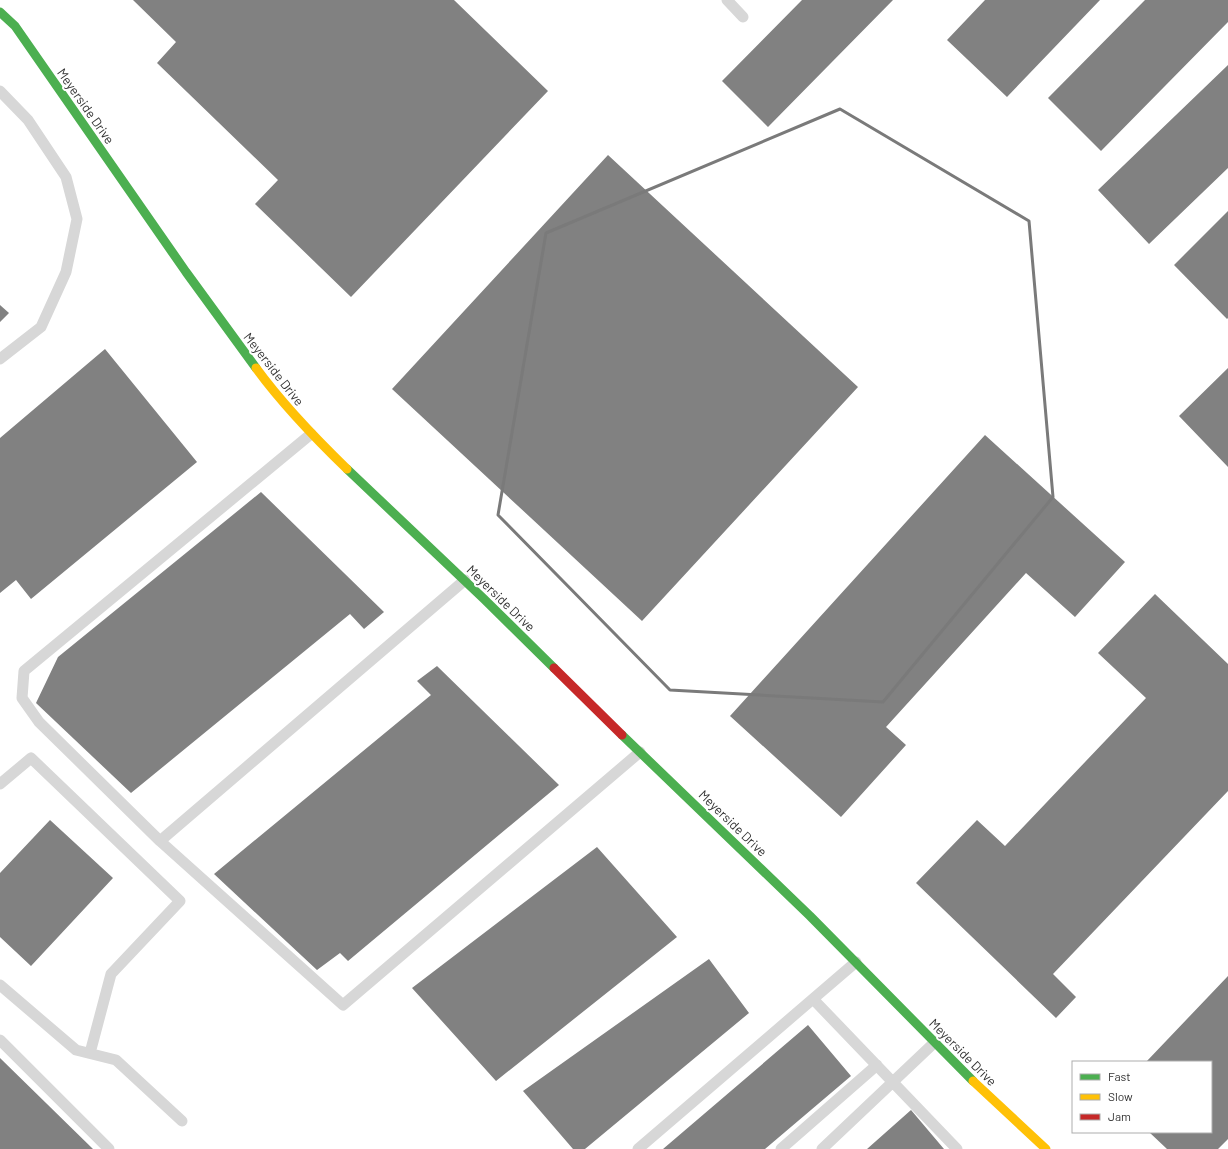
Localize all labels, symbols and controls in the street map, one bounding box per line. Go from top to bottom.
street label: Meyerside Drive [54,65,118,147]
street label: Meyerside Drive [240,329,308,409]
street label: Meyerside Drive [464,561,538,635]
street label: Meyerside Drive [696,786,770,860]
street label: Meyerside Drive [926,1015,1000,1089]
legend [1072,1061,1212,1133]
text: Fast [1108,1069,1131,1083]
text: Slow [1108,1089,1133,1103]
text: Jam [1108,1109,1131,1123]

